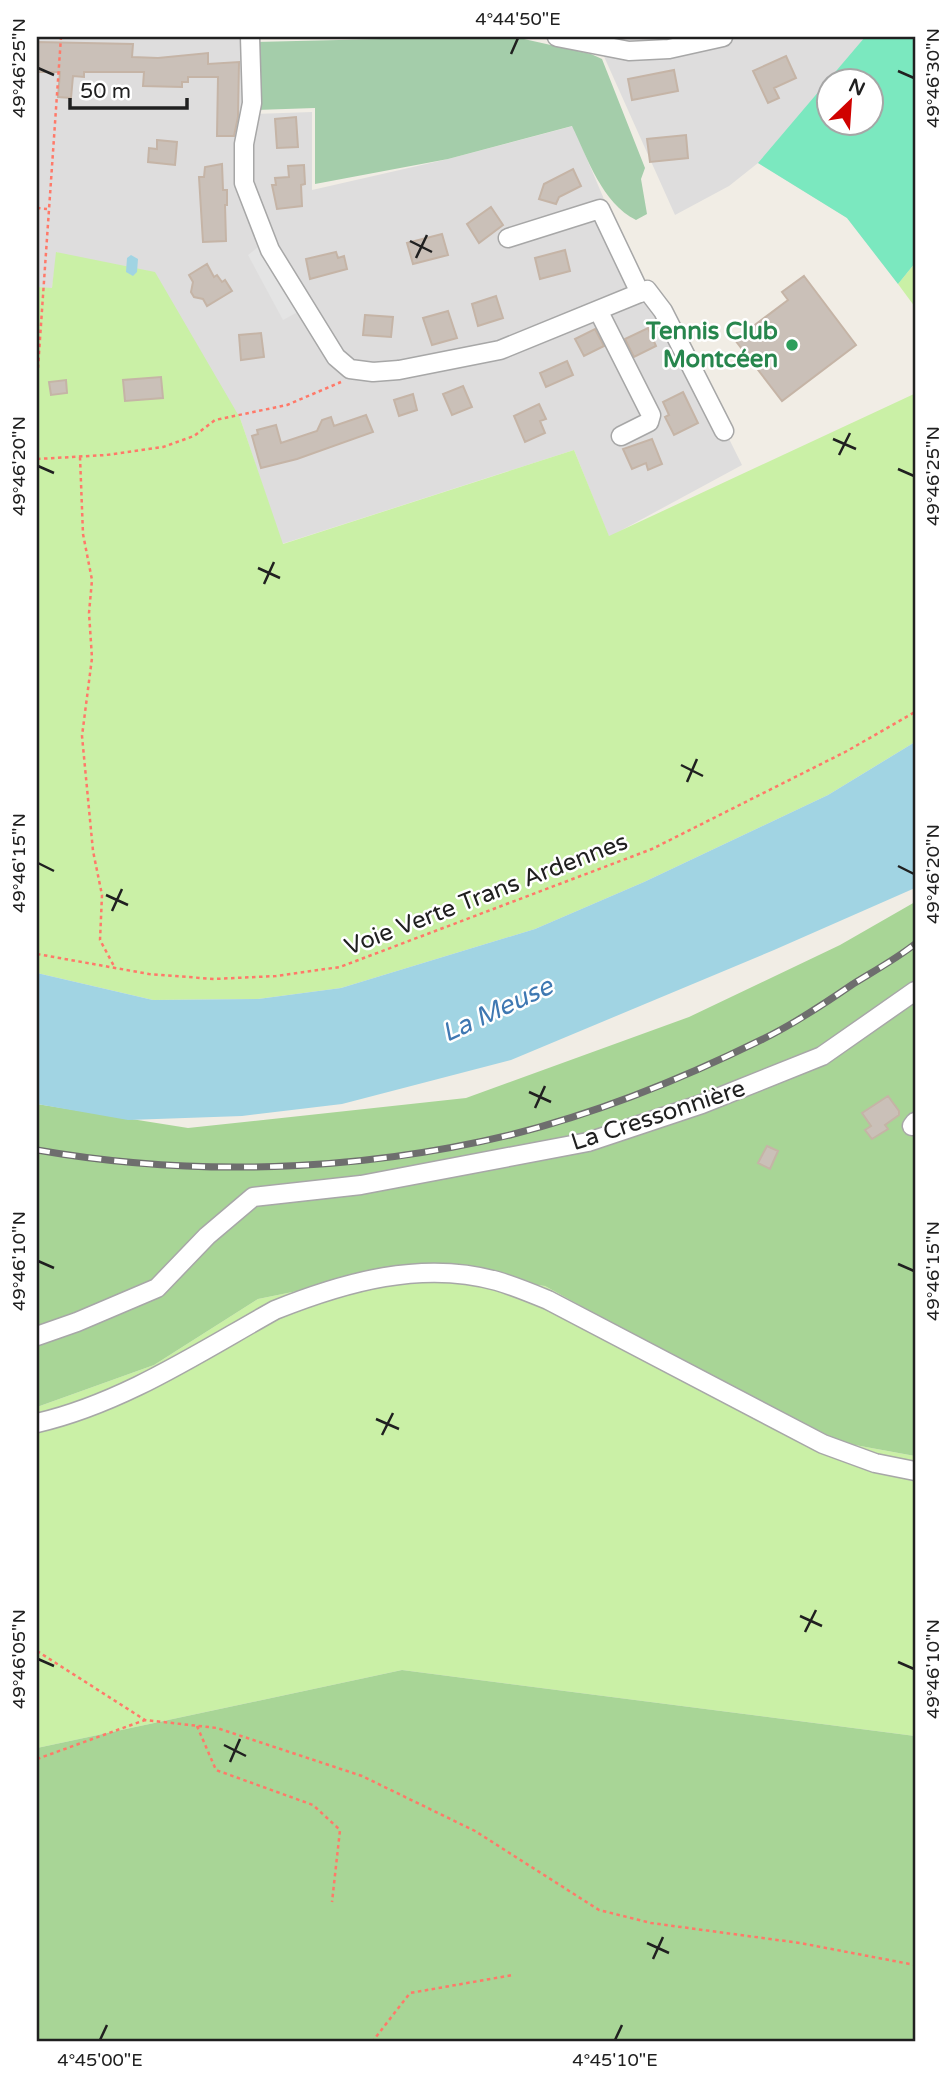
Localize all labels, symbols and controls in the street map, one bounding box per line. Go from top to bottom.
text: 4°44'50"E [475,8,561,30]
text: 49°46'25"N [8,18,30,118]
text: 49°46'30"N [922,28,944,128]
scale bar [70,66,187,110]
north arrow [816,66,886,136]
text: N [845,74,868,101]
text: 50 m [80,79,131,104]
place label: Tennis Club Montcéen [645,317,778,374]
marker: Tennis Club Montcéen [784,337,800,353]
text: 49°46'20"N [8,416,30,516]
text: 49°46'25"N [922,426,944,526]
text: 49°46'15"N [8,813,30,913]
text: 49°46'20"N [922,824,944,924]
street label: Voie Verte Trans Ardennes [341,827,632,962]
water label: La Meuse [437,970,559,1049]
street label: La Cressonnière [567,1074,749,1157]
text: 49°46'10"N [8,1211,30,1311]
text: 49°46'15"N [922,1221,944,1321]
text: 49°46'05"N [8,1609,30,1709]
text: 49°46'10"N [922,1619,944,1719]
text: 4°45'00"E [57,2049,143,2071]
text: 4°45'10"E [572,2049,658,2071]

